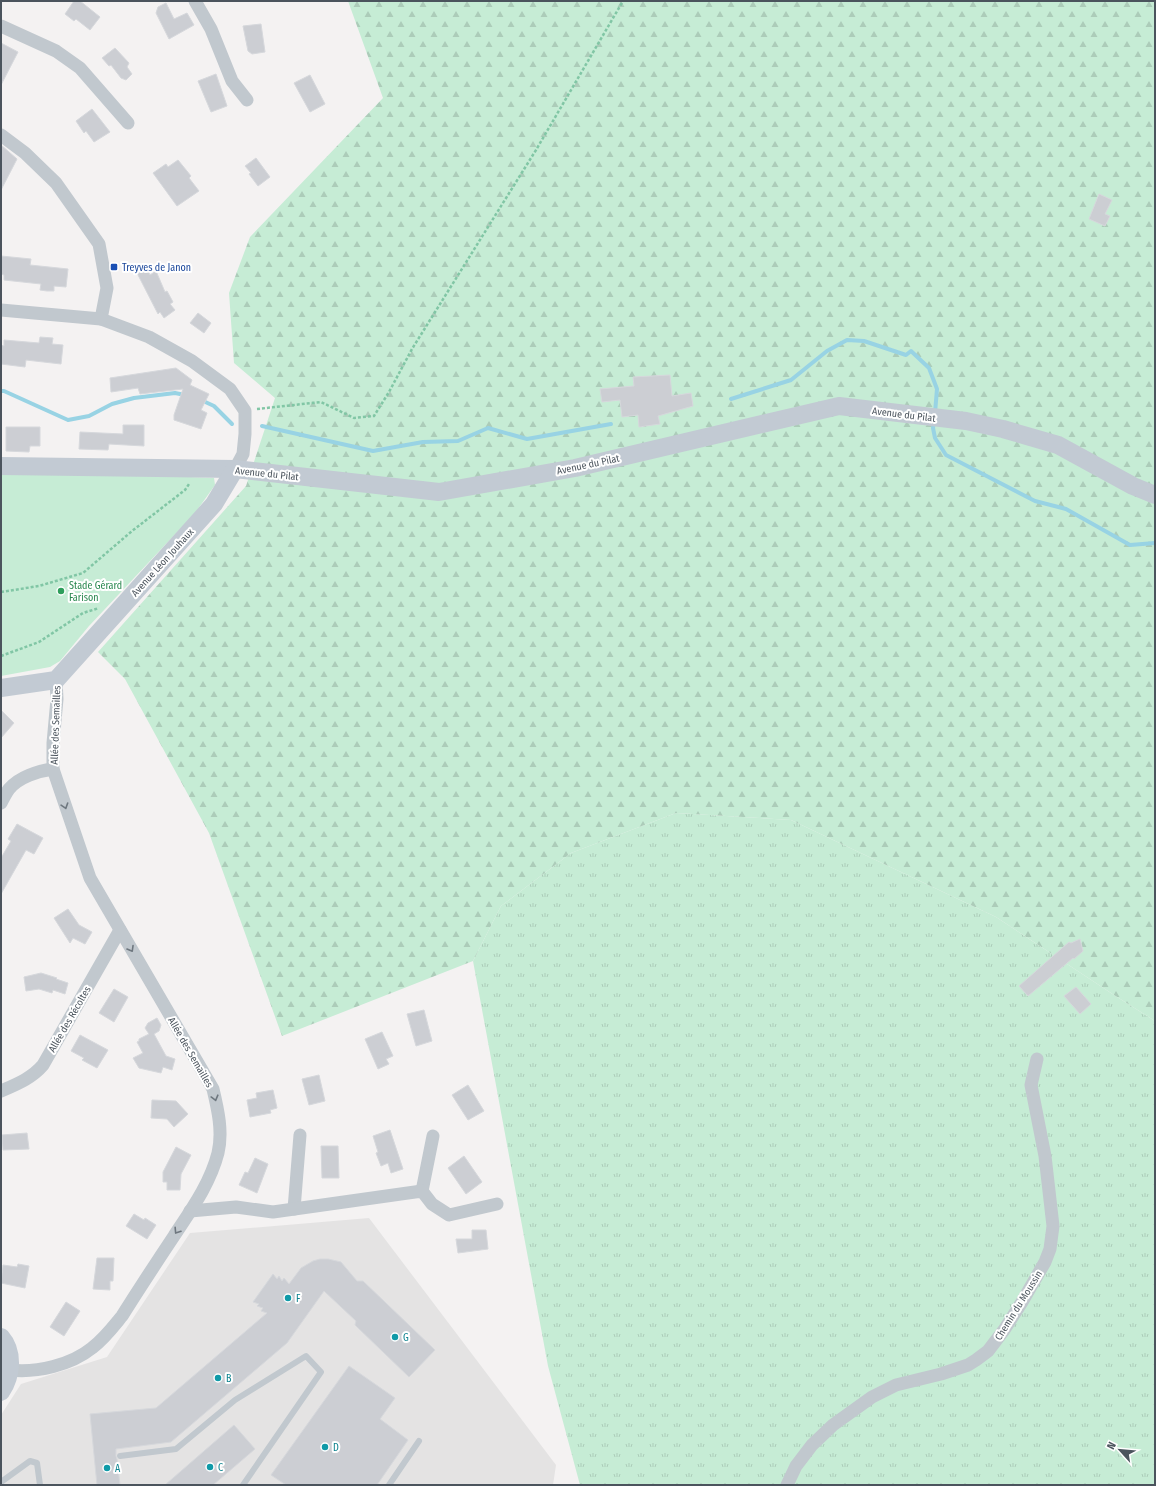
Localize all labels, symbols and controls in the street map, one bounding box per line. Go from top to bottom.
marker: Treyves de Janon [109,262,119,272]
place label: Treyves de Janon [122,262,191,274]
street label: Avenue du Pilat [871,405,937,425]
street label: Avenue du Pilat [556,452,621,477]
street label: Avenue du Pilat [235,465,300,483]
street label: Avenue Léon Jouhaux [129,526,197,599]
place label: Stade Gérard Farison [69,580,122,604]
marker: Stade Gérard Farison [56,586,66,596]
street label: Allée des Semailles [49,685,63,765]
one-way arrow [60,803,69,810]
one-way arrow [126,945,133,952]
street label: Allée des Récoltes [46,984,94,1055]
street label: Allée des Semailles [165,1015,215,1090]
one-way arrow [211,1095,219,1102]
one-way arrow [175,1227,182,1234]
street label: Chemin du Moussin [993,1269,1045,1343]
marker: F [283,1293,293,1303]
place label: F [296,1293,301,1305]
marker: G [390,1332,400,1342]
place label: G [403,1332,409,1344]
marker: B [213,1373,223,1383]
place label: B [226,1373,232,1385]
north arrow [1100,1430,1140,1470]
text: N [1104,1440,1119,1452]
marker: D [320,1442,330,1452]
place label: D [333,1442,339,1454]
marker: C [205,1462,215,1472]
place label: C [218,1462,223,1474]
marker: A [102,1463,112,1473]
place label: A [115,1463,121,1475]

